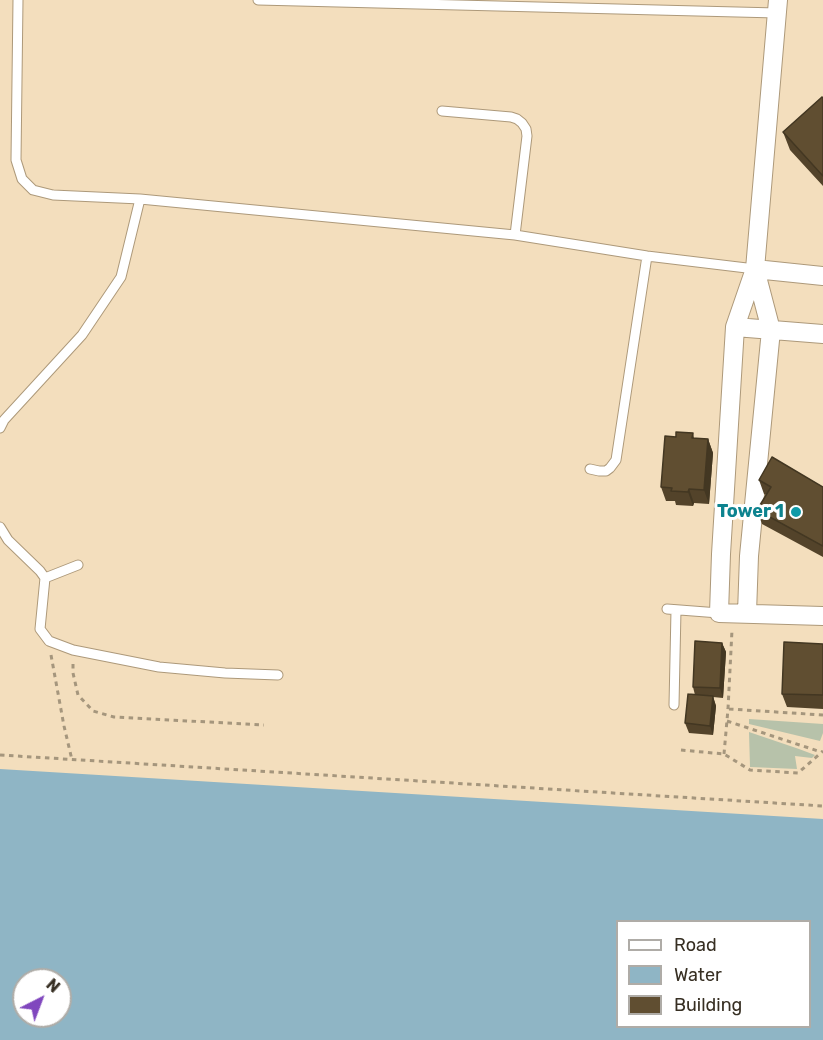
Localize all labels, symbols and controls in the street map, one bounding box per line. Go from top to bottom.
place label: Tower 1 [717,501,784,523]
marker: Tower 1 [789,505,803,519]
legend [616,920,811,1028]
text: Road [674,934,717,956]
text: Water [674,964,722,986]
north arrow [12,968,72,1028]
text: N [42,975,64,997]
text: Building [674,994,742,1016]

